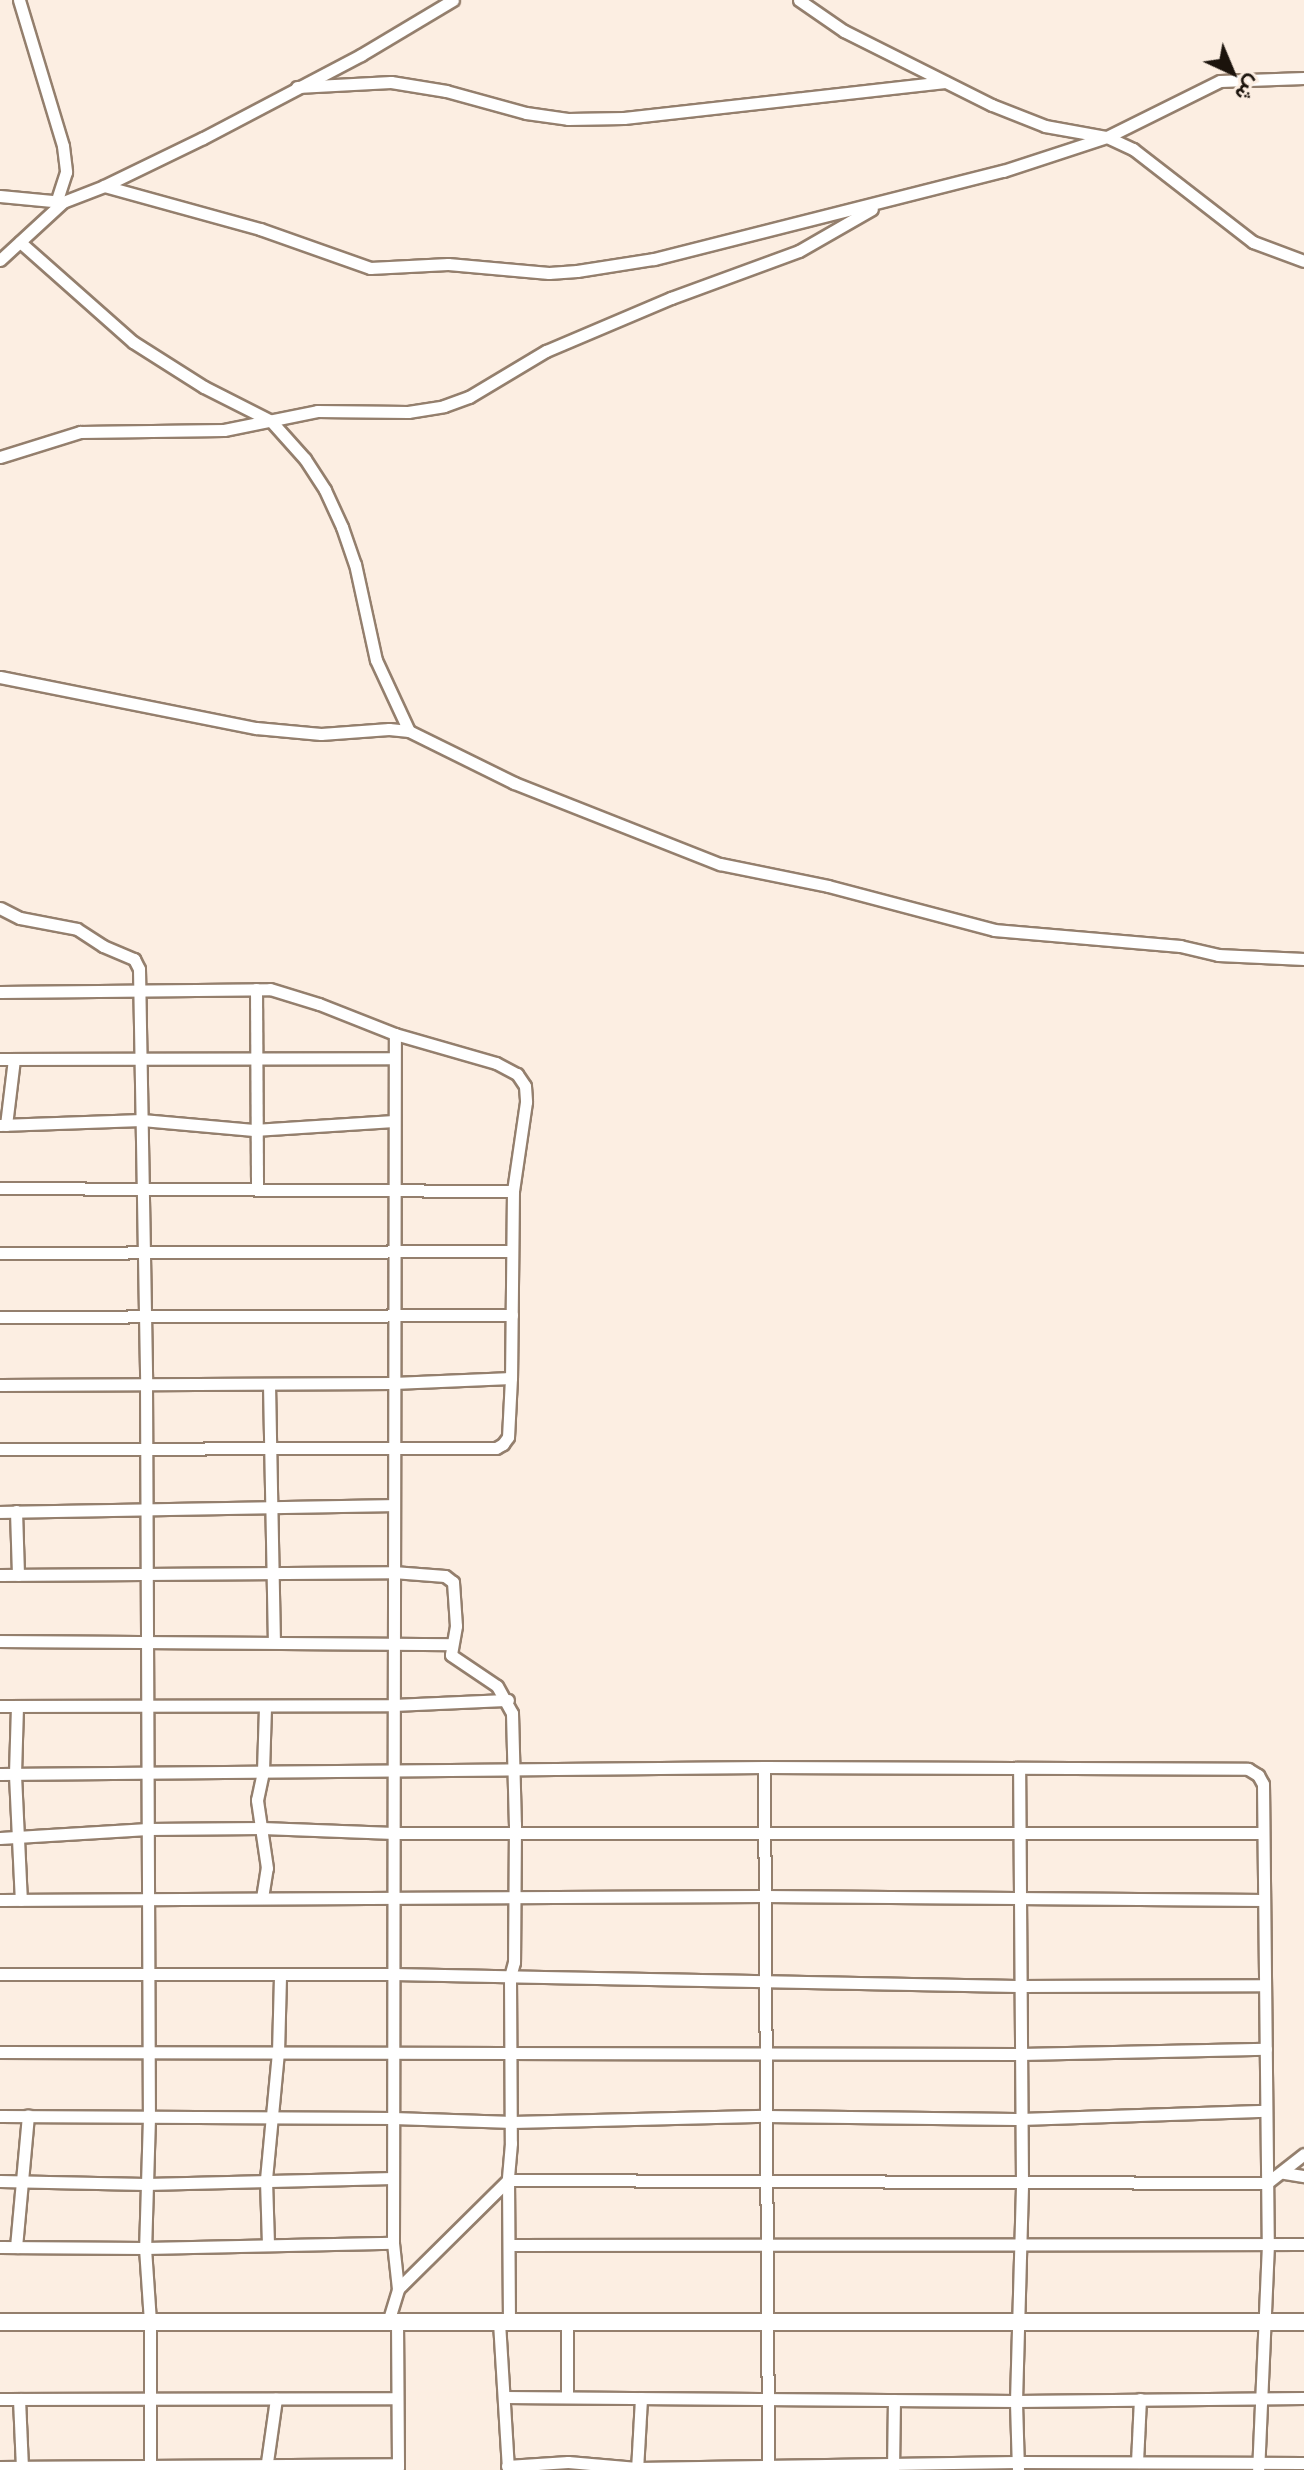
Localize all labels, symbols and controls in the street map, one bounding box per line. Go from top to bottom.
north arrow [1192,32,1272,112]
text: ش [1230,71,1268,109]

